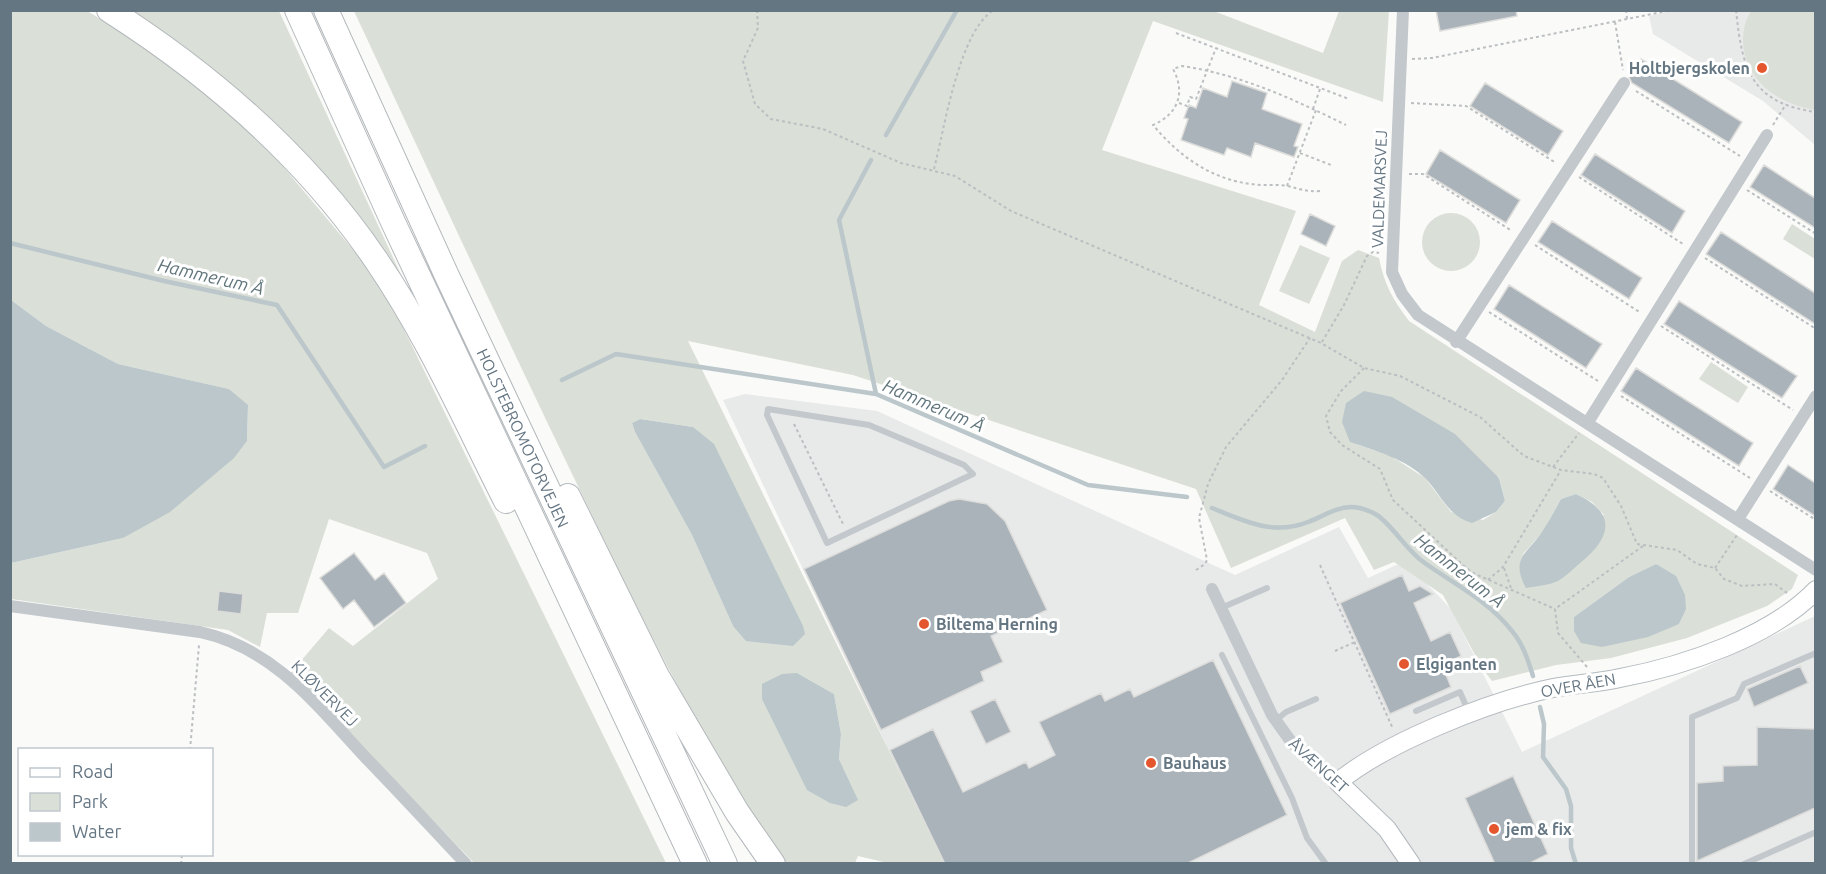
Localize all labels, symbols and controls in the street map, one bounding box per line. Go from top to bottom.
place label: Holtbjergskolen [1629,59,1750,77]
marker: Holtbjergskolen [1755,61,1769,75]
street label: VALDEMARSVEJ [1368,130,1390,248]
water label: Hammerum Å [156,254,266,298]
street label: HOLSTEBROMOTORVEJEN [474,346,572,530]
water label: Hammerum Å [880,375,988,435]
water label: Hammerum Å [1411,529,1509,611]
place label: Biltema Herning [936,615,1058,633]
marker: Biltema Herning [917,617,931,631]
place label: Elgiganten [1416,655,1497,673]
street label: KLØVERVEJ [288,656,362,730]
marker: Elgiganten [1397,657,1411,671]
street label: OVER ÅEN [1539,670,1617,700]
street label: ÅVÆNGET [1286,734,1352,796]
legend [18,748,213,856]
place label: Bauhaus [1163,754,1227,772]
marker: Bauhaus [1144,756,1158,770]
text: Road [72,761,114,781]
text: Park [72,791,108,811]
place label: jem & fix [1504,820,1572,838]
text: Water [72,821,122,841]
marker: jem & fix [1487,822,1501,836]

